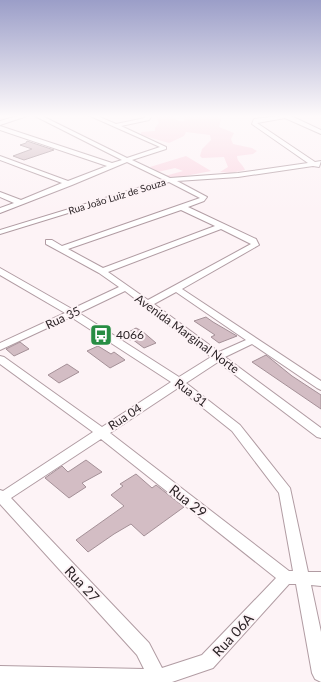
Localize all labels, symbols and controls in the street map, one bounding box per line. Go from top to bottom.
street label: Rua João Luiz de Souza [67,175,167,217]
street label: Avenida Marginal Norte [132,291,242,376]
street label: Rua 35 [43,303,83,332]
bus stop icon: 4066 [88,322,114,348]
place label: 4066 [116,327,144,342]
street label: Rua 31 [172,376,211,410]
street label: Rua 04 [105,400,144,433]
street label: Rua 29 [166,481,211,521]
street label: Rua 27 [61,562,103,605]
street label: Rua 06A [208,609,257,660]

